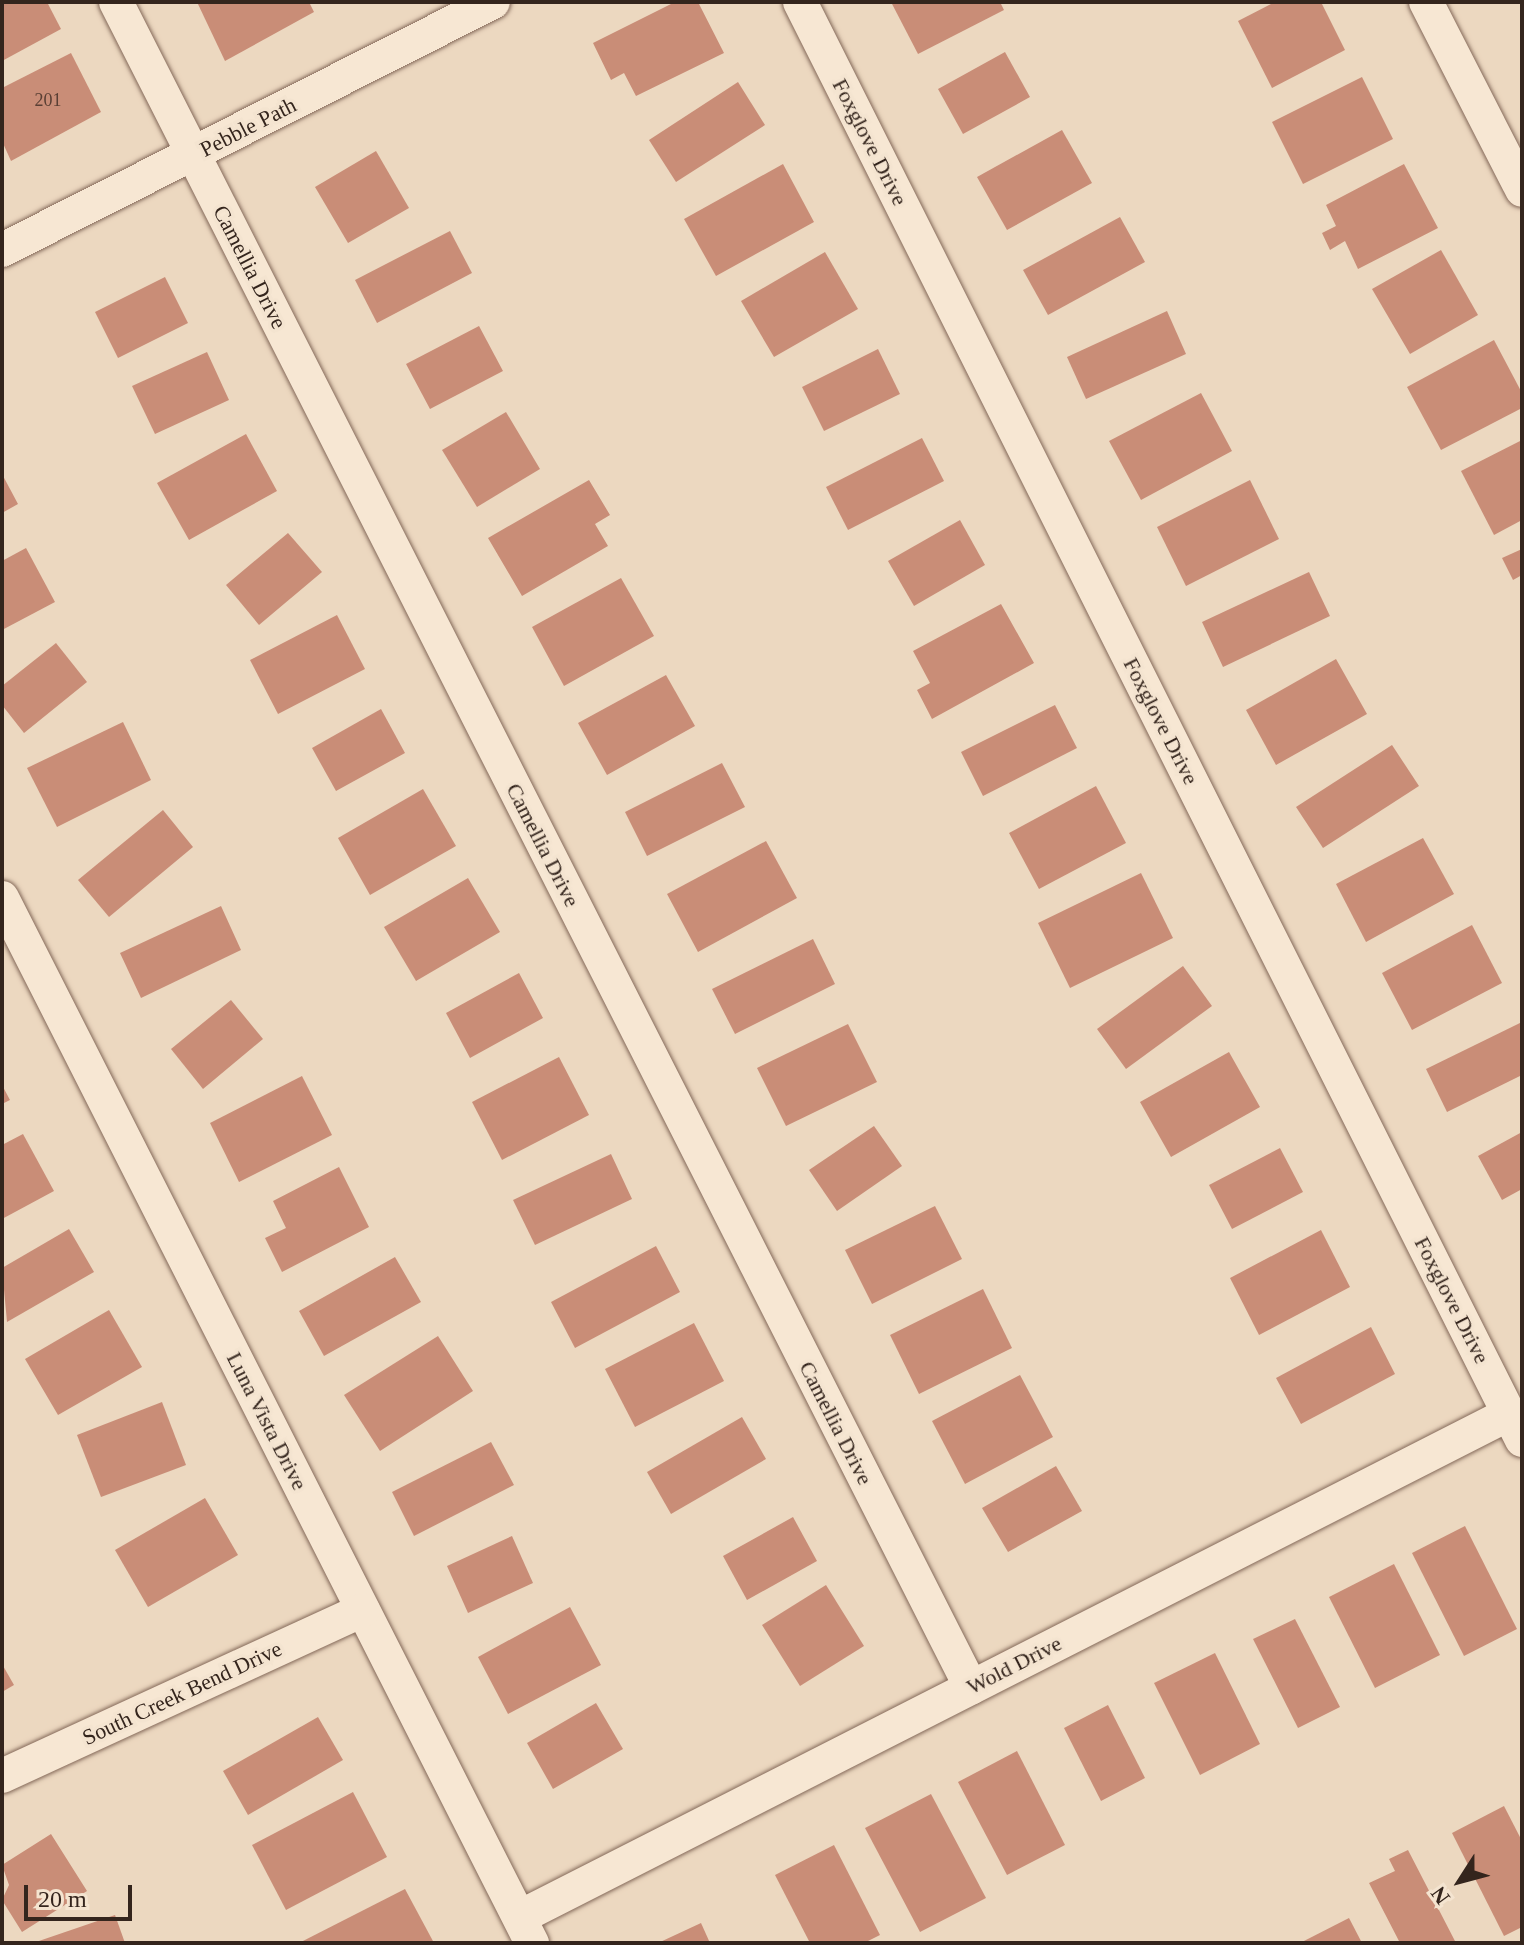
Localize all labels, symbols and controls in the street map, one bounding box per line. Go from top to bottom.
street label: Foxglove Drive [827,74,913,210]
house number: 201 [34,89,62,111]
street label: Pebble Path [195,92,301,162]
street label: Camellia Drive [208,201,292,333]
street label: Foxglove Drive [1118,653,1204,789]
street label: Camellia Drive [501,779,585,911]
street label: Foxglove Drive [1409,1232,1495,1368]
street label: Luna Vista Drive [221,1348,313,1494]
street label: Camellia Drive [794,1357,878,1489]
street label: Wold Drive [962,1630,1066,1700]
street label: South Creek Bend Drive [78,1635,286,1751]
north arrow [1420,1841,1500,1921]
scale bar [28,1869,136,1919]
text: N [1425,1882,1455,1909]
text: 20 m [38,1886,87,1912]

